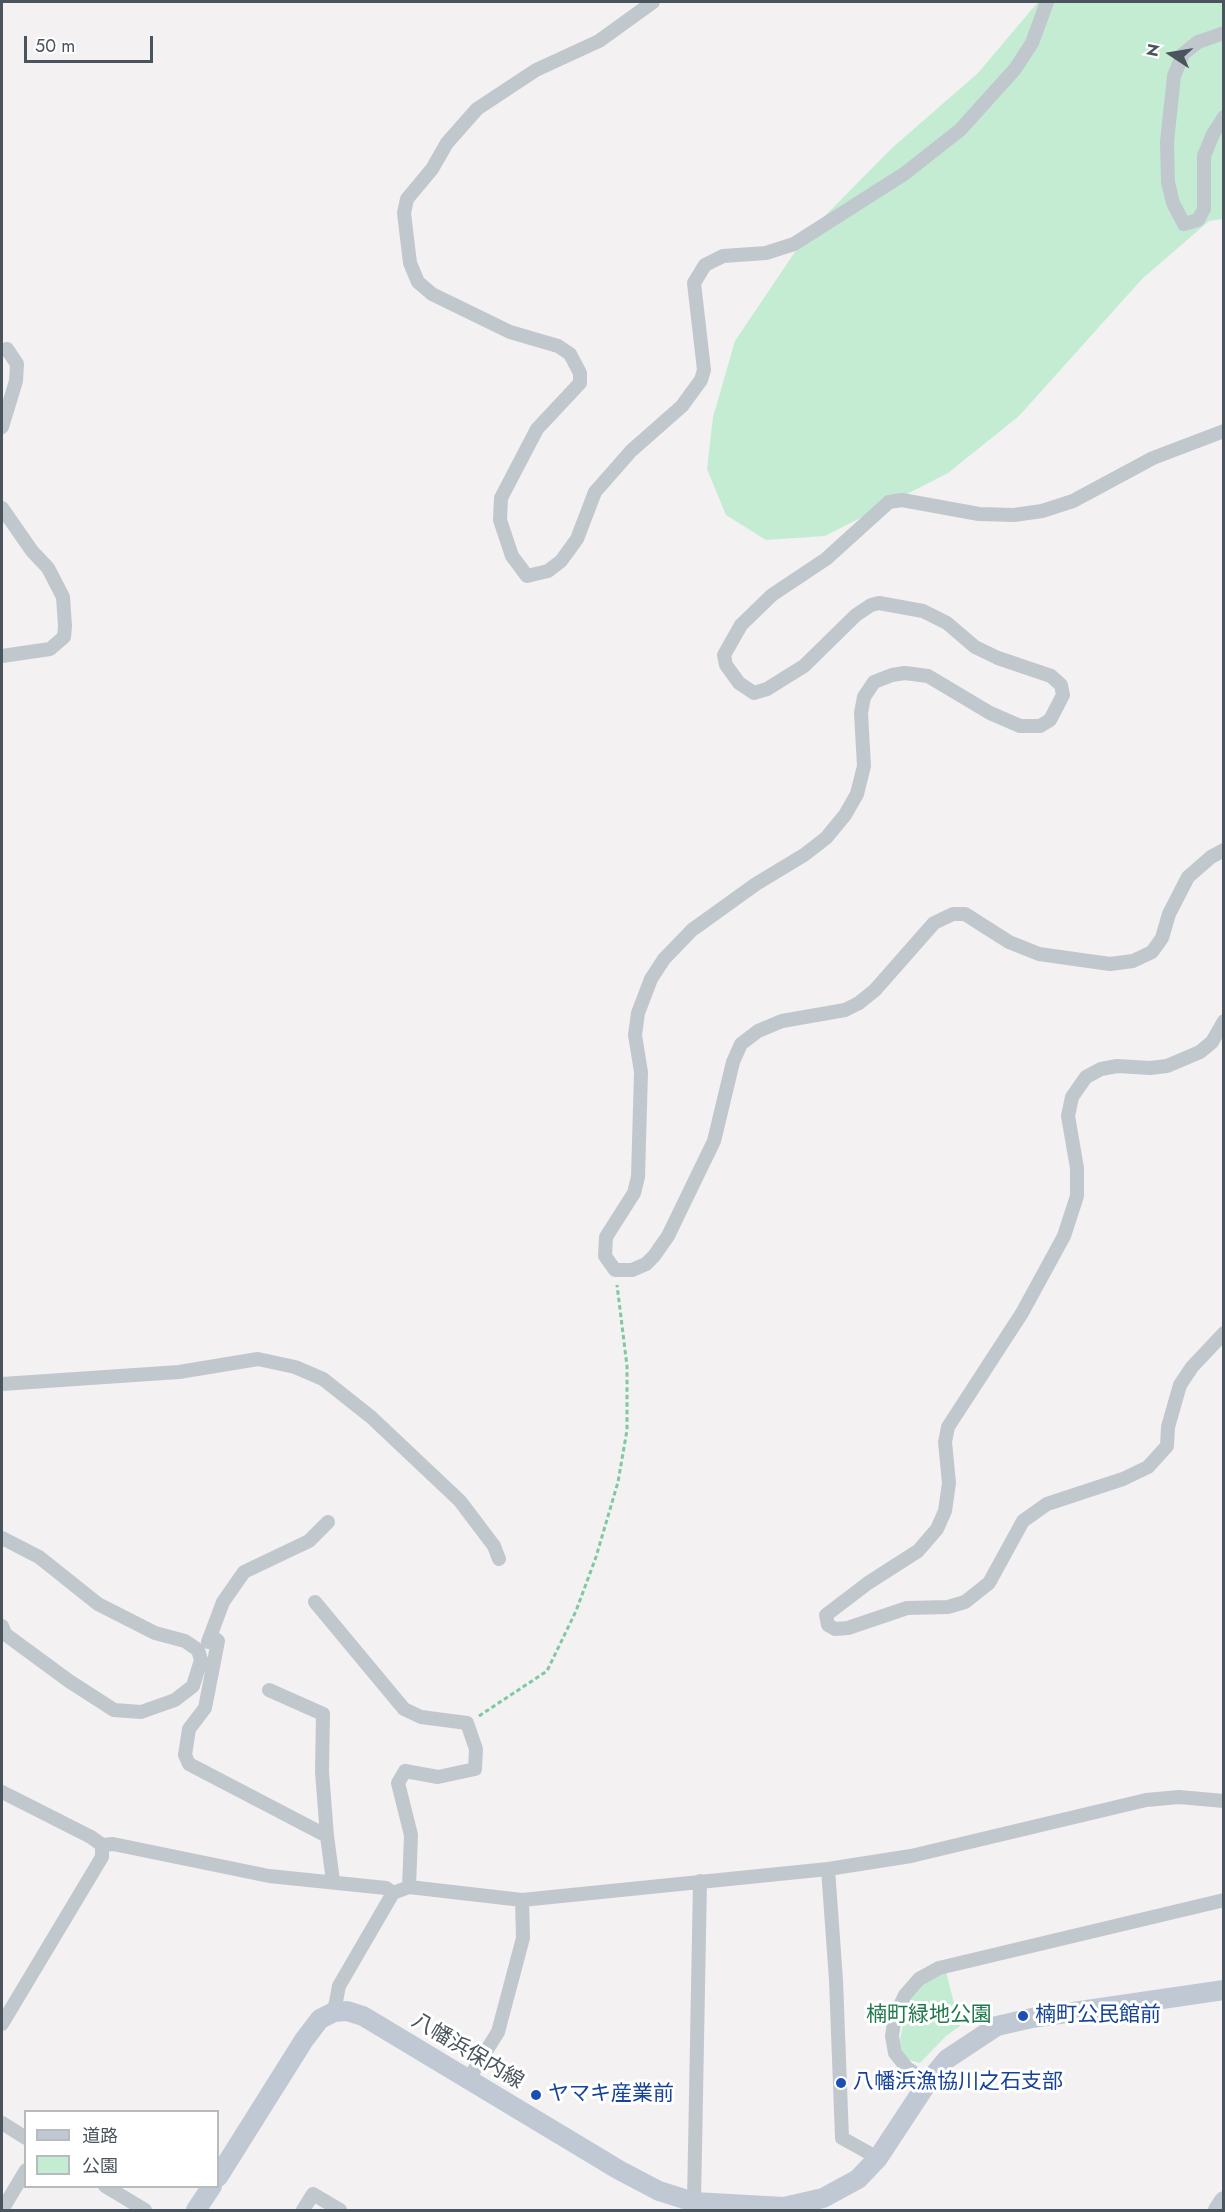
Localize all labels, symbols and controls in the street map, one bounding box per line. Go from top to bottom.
scale bar [27,24,156,62]
north arrow [1141,24,1201,84]
text: 50 m [35,33,75,59]
text: N [1140,42,1165,59]
park label: 楠町緑地公園 [866,2003,992,2029]
place label: 楠町公民館前 [1035,2003,1161,2029]
street label: 八幡浜保内線 [407,2009,527,2095]
marker: 楠町公民館前 [1016,2009,1030,2023]
place label: 八幡浜漁協川之石支部 [853,2070,1063,2096]
marker: 八幡浜漁協川之石支部 [834,2076,848,2090]
place label: ヤマキ産業前 [548,2082,674,2108]
marker: ヤマキ産業前 [529,2088,543,2102]
legend [24,2110,219,2188]
text: 道路 [82,2123,118,2149]
text: 公園 [82,2153,118,2179]

